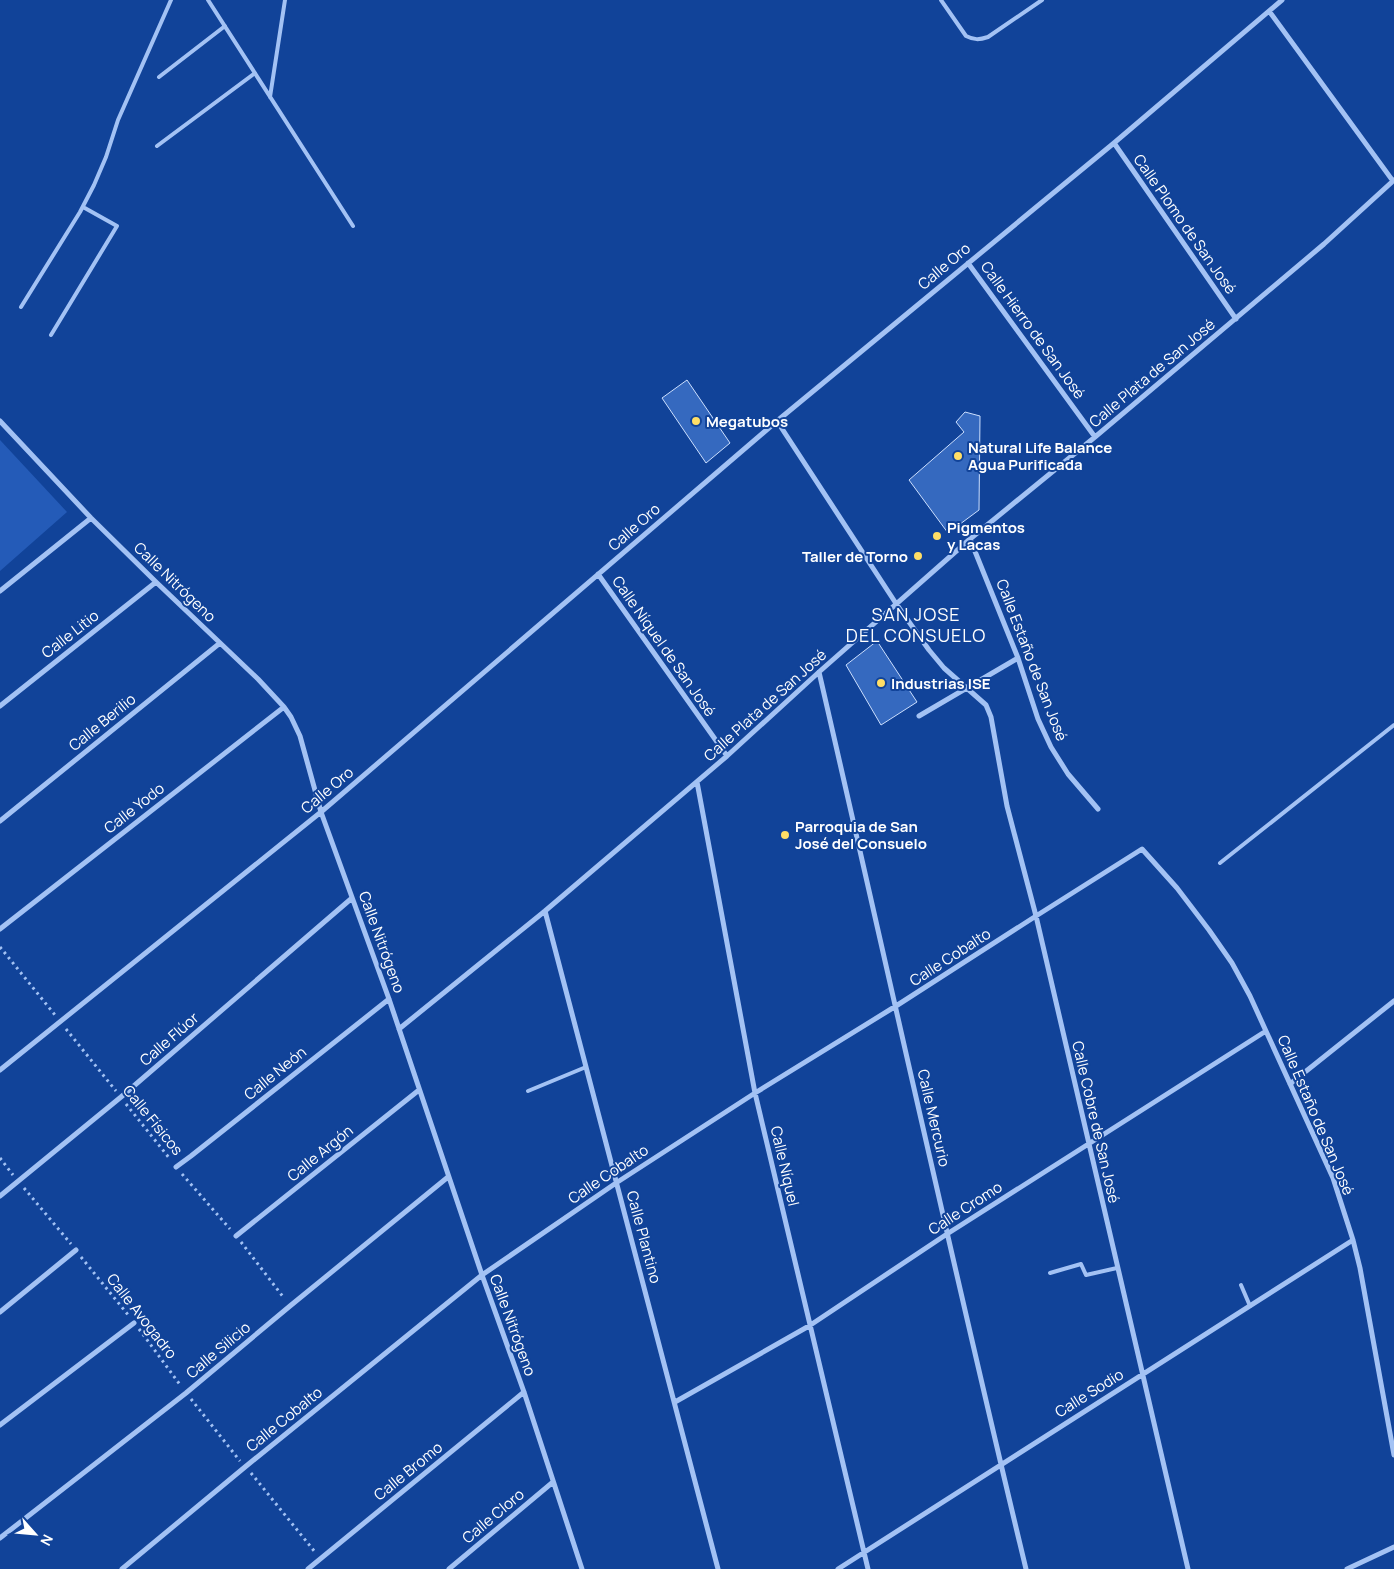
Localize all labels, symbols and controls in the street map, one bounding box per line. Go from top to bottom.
street label: Calle Plomo de San José [1129,150,1241,298]
street label: Calle Oro [913,238,975,294]
street label: Calle Hierro de San José [976,257,1090,403]
street label: Calle Plata de San José [1084,314,1220,432]
place label: Megatubos [706,411,788,432]
marker: Megatubos [690,415,702,427]
place label: Natural Life Balance Agua Purificada [968,437,1112,475]
marker: Natural Life Balance Agua Purificada [952,450,964,462]
street label: Calle Oro [603,498,665,556]
place label: Pigmentos y Lacas [947,517,1025,555]
marker: Pigmentos y Lacas [931,530,943,542]
street label: Calle Nitrógeno [129,537,221,627]
place label: Taller de Torno [802,546,908,567]
marker: Taller de Torno [912,550,924,562]
street label: Calle Níquel de San José [607,571,721,721]
street label: Calle Estaño de San José [991,576,1073,744]
district label: SAN JOSE DEL CONSUELO [846,602,986,647]
street label: Calle Litio [37,605,103,663]
street label: Calle Plata de San José [699,644,831,766]
place label: Industrias ISE [891,673,991,694]
marker: Industrias ISE [875,677,887,689]
street label: Calle Berilio [64,688,140,756]
street label: Calle Oro [296,762,358,818]
street label: Calle Yodo [99,778,169,838]
place label: Parroquia de San José del Consuelo [795,816,927,854]
marker: Parroquia de San José del Consuelo [779,829,791,841]
street label: Calle Nitrógeno [354,888,410,996]
street label: Calle Cobalto [905,923,995,991]
street label: Calle Flúor [135,1007,204,1071]
street label: Calle Estaño de San José [1273,1032,1359,1198]
street label: Calle Cobre de San José [1067,1039,1125,1205]
street label: Calle Neón [239,1041,311,1105]
street label: Calle Mercurio [913,1067,955,1169]
street label: Calle Físicos [118,1080,188,1160]
street label: Calle Argón [283,1120,357,1186]
street label: Calle Níquel [766,1124,804,1208]
street label: Calle Cobalto [564,1139,652,1209]
street label: Calle Cromo [924,1176,1006,1240]
street label: Calle Plantino [622,1188,666,1286]
street label: Calle Avogadro [102,1269,182,1363]
street label: Calle Nitrógeno [485,1271,541,1379]
street label: Calle Silicio [181,1317,255,1383]
street label: Calle Sodio [1051,1364,1127,1422]
street label: Calle Cobalto [241,1382,327,1456]
street label: Calle Bromo [369,1437,447,1505]
street label: Calle Cloro [457,1484,529,1548]
north arrow [10,1509,60,1559]
text: N [36,1531,58,1549]

